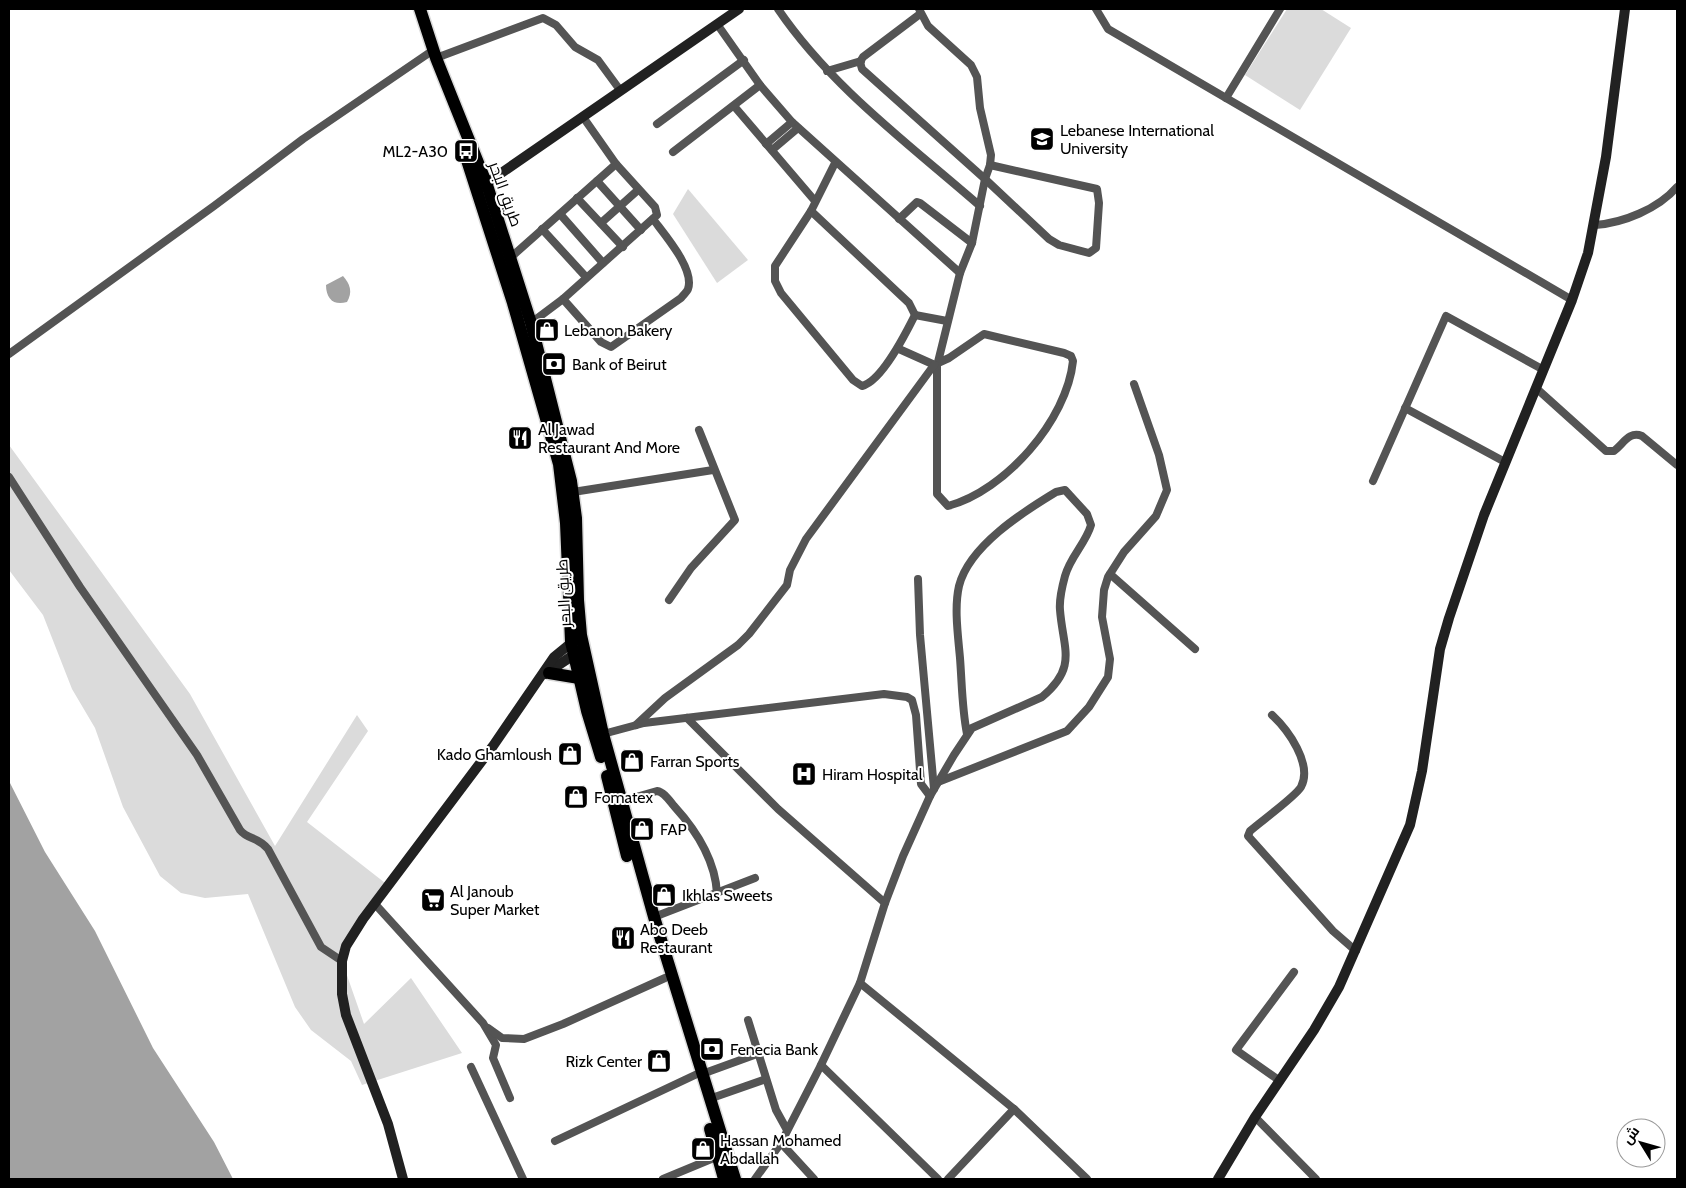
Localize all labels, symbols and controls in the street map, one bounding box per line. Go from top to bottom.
place label: Lebanese International University [1060,121,1214,158]
school or university icon: Lebanese International University [1029,126,1055,152]
bus stop icon: ML2-A30 [453,138,479,164]
place label: ML2-A30 [382,142,448,161]
street label: طريق البحر [484,158,526,230]
shop icon: Lebanon Bakery [534,317,560,343]
place label: Lebanon Bakery [564,321,672,340]
bank icon: Bank of Beirut [541,351,567,377]
place label: Bank of Beirut [572,355,667,374]
place label: Al Jawad Restaurant And More [538,420,680,457]
restaurant icon: Al Jawad Restaurant And More [507,425,533,451]
street label: طريق البحر [552,558,576,628]
shop icon: Kado Ghamloush [557,741,583,767]
place label: Kado Ghamloush [437,745,552,764]
shop icon: Farran Sports [619,748,645,774]
place label: Farran Sports [650,752,740,771]
hospital icon: Hiram Hospital [791,761,817,787]
place label: Hiram Hospital [822,765,923,784]
shop icon: Fomatex [563,784,589,810]
place label: Fomatex [594,788,653,807]
shop icon: FAP [629,816,655,842]
place label: FAP [660,820,687,839]
place label: Al Janoub Super Market [450,882,540,919]
shop icon: Ikhlas Sweets [651,882,677,908]
place label: Ikhlas Sweets [682,886,773,905]
supermarket icon: Al Janoub Super Market [420,887,446,913]
place label: Abo Deeb Restaurant [640,920,713,957]
restaurant icon: Abo Deeb Restaurant [610,925,636,951]
bank icon: Fenecia Bank [699,1036,725,1062]
place label: Fenecia Bank [730,1040,819,1059]
shop icon: Rizk Center [646,1048,672,1074]
place label: Rizk Center [566,1052,643,1071]
north arrow [1616,1118,1666,1168]
text: ش [1618,1123,1643,1148]
place label: Hassan Mohamed Abdallah [720,1131,841,1168]
shop icon: Hassan Mohamed Abdallah [690,1136,716,1162]

